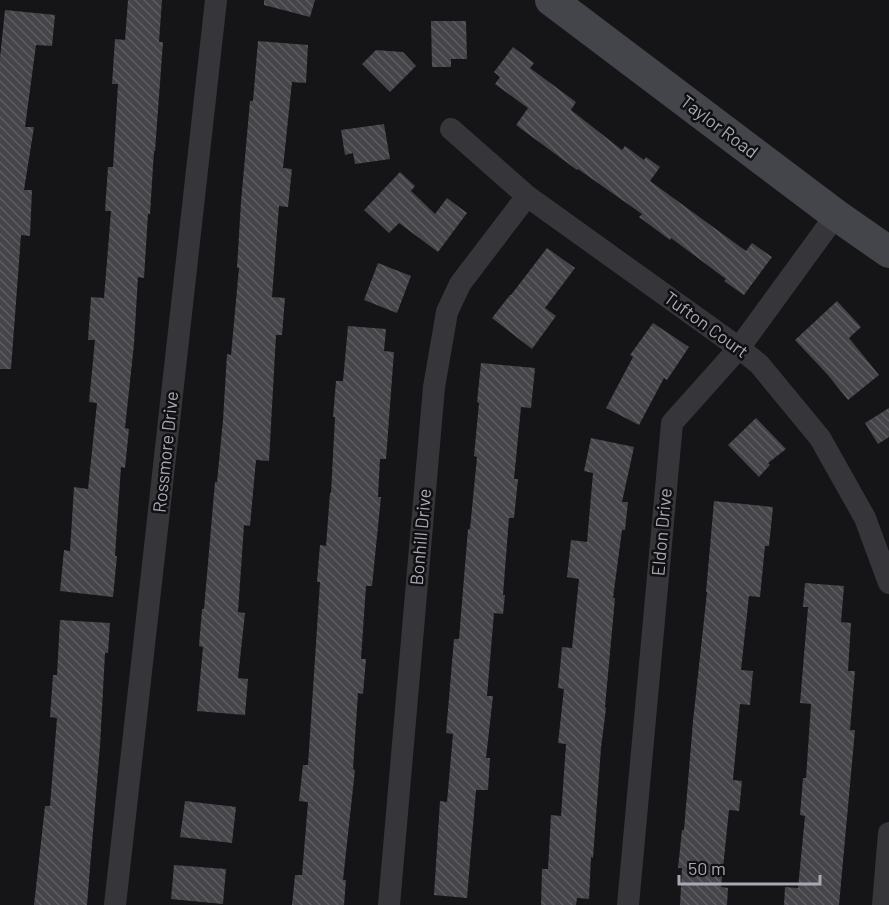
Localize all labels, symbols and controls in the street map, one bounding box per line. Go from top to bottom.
street label: Taylor Road [677,90,763,162]
street label: Tufton Court [660,286,753,362]
street label: Rossmore Drive [148,390,182,514]
street label: Eldon Drive [646,487,676,577]
street label: Bonhill Drive [405,488,435,586]
scale bar [679,848,820,886]
text: 50 m [688,857,726,879]

